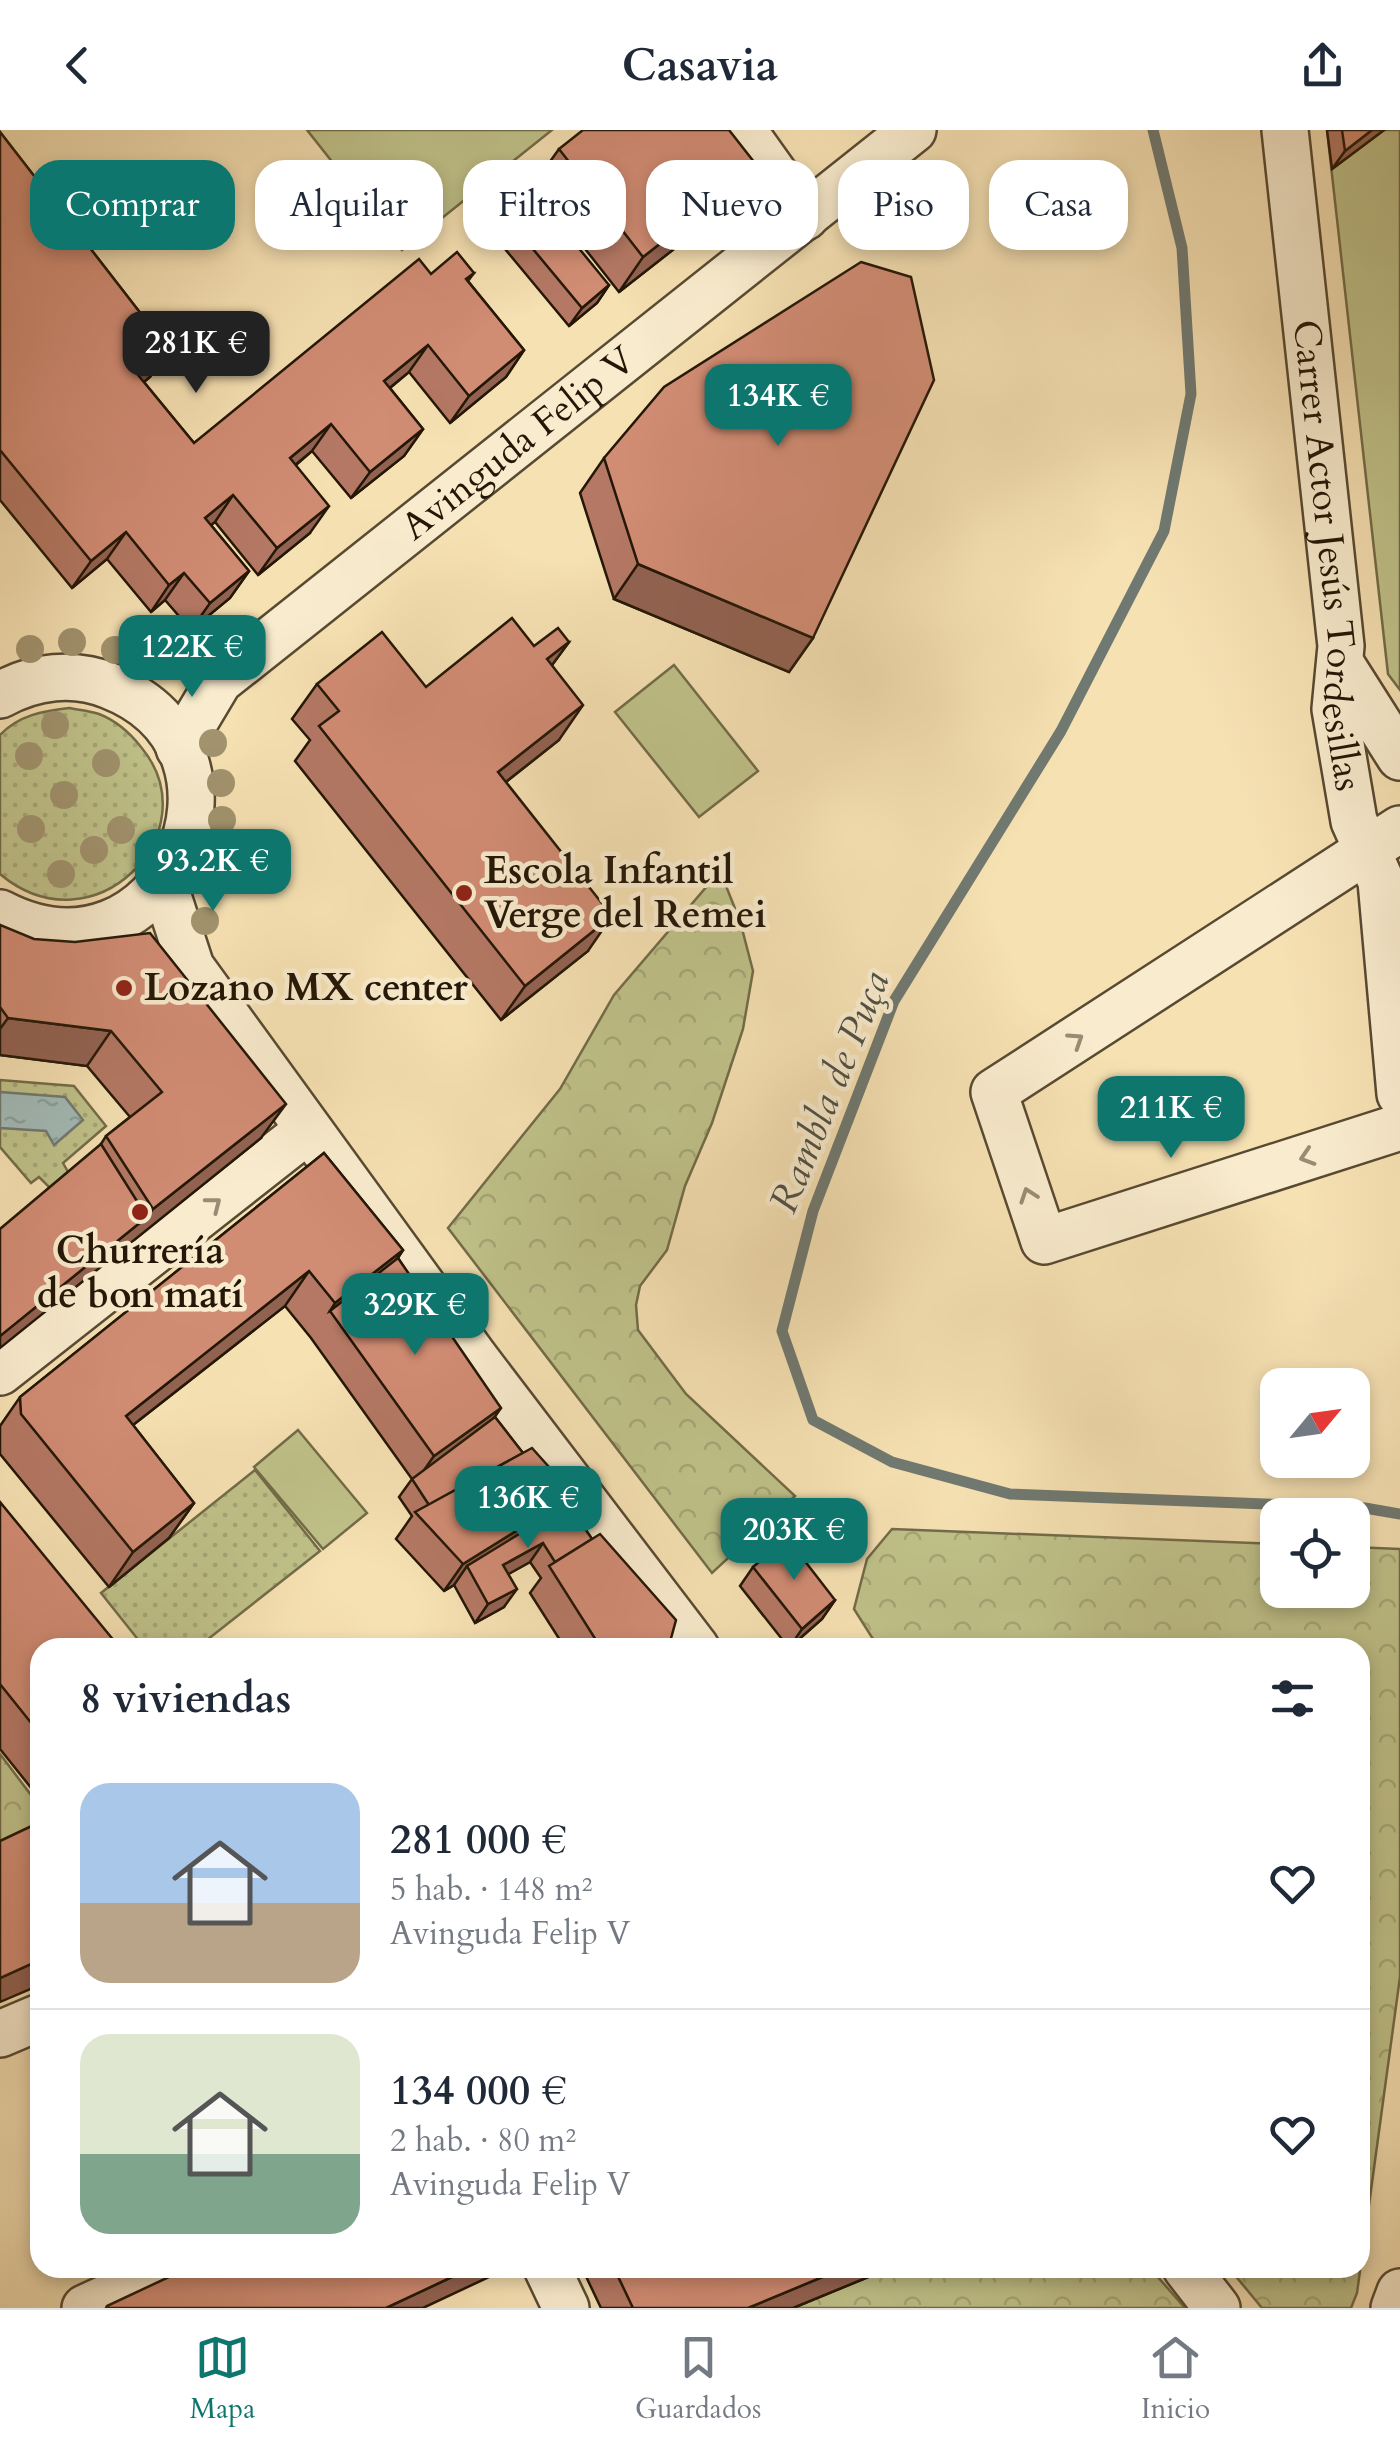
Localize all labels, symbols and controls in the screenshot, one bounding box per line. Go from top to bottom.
text: Casavia [622,35,778,96]
icon: back [50,38,105,93]
icon: share [1295,38,1350,93]
chip: Comprar [30,160,235,250]
chip: Alquilar [255,160,443,250]
chip: Filtros [463,160,626,250]
chip: Nuevo [646,160,818,250]
chip: Piso [838,160,969,250]
chip: Casa [989,160,1128,250]
pin: 281K € [115,311,277,396]
street label: Carrer Actor Jesús Tordesillas [1280,317,1374,795]
text: 281K € [145,321,247,365]
street label: Avinguda Felip V [390,334,646,553]
pin: 134K € [697,364,859,449]
text: 134K € [727,374,829,418]
pin: 122K € [111,615,273,700]
text: 122K € [141,625,243,669]
pin: 93.2K € [121,829,305,914]
text: 93.2K € [157,839,269,883]
place label: Escola Infantil Verge del Remei [484,845,767,941]
marker: Escola Infantil Verge del Remei [453,882,475,904]
place label: Lozano MX center [144,962,469,1014]
water label: Rambla de Puça [757,963,903,1221]
marker: Lozano MX center [113,977,135,999]
one-way arrow [1065,1033,1083,1052]
pin: 211K € [1090,1076,1252,1161]
text: 211K € [1120,1086,1222,1130]
one-way arrow [1299,1145,1316,1166]
one-way arrow [1020,1187,1040,1204]
one-way arrow [203,1198,221,1215]
marker: Churrería de bon matí [129,1201,151,1223]
place label: Churrería de bon matí [37,1225,243,1321]
pin: 329K € [334,1273,496,1358]
text: 329K € [364,1283,466,1327]
north arrow [1260,1368,1370,1478]
map controls [1260,1368,1370,1608]
pin: 136K € [447,1466,609,1551]
text: 136K € [477,1476,579,1520]
pin: 203K € [713,1498,875,1583]
button: locate [1260,1498,1370,1608]
text: 203K € [743,1508,845,1552]
text: 8 viviendas [80,1670,291,1727]
icon: filters [1265,1671,1320,1726]
text: 281 000 € [390,1811,567,1868]
icon: home [160,1823,280,1943]
icon: heart [1265,1856,1320,1911]
text: 5 hab. · 148 m² [390,1868,593,1912]
text: Avinguda Felip V [390,1912,630,1956]
text: 134 000 € [390,2062,567,2119]
icon: home [160,2074,280,2194]
icon: heart [1265,2107,1320,2162]
text: 2 hab. · 80 m² [390,2119,576,2163]
text: Avinguda Felip V [390,2163,630,2207]
tab: Mapa [190,2330,255,2428]
tab: Guardados [635,2330,761,2428]
tab: Inicio [1141,2330,1210,2428]

